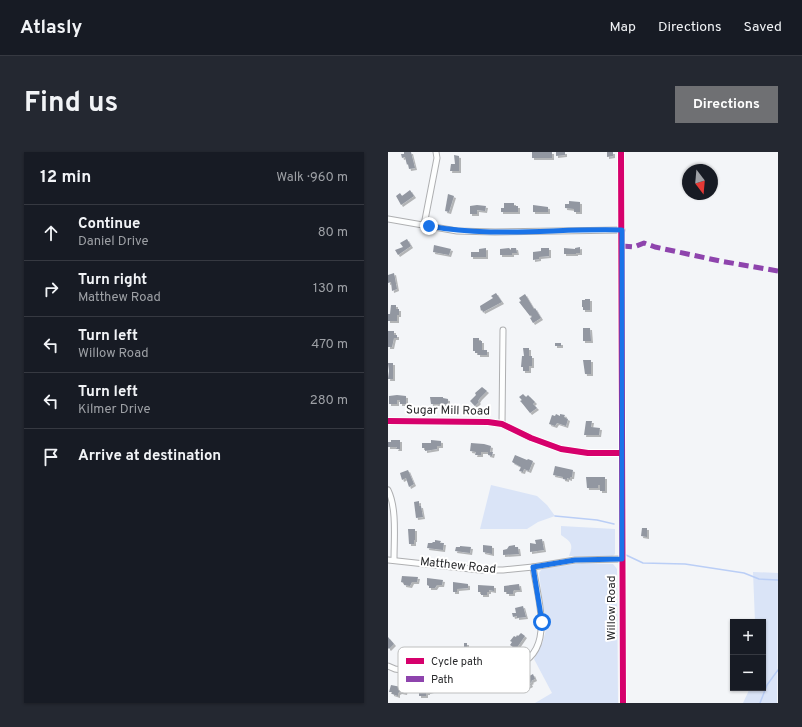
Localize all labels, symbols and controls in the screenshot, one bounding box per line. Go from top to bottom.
text: Atlasly [20,16,82,40]
text: Map [610,19,636,36]
text: Directions [658,19,722,36]
text: Saved [744,19,782,36]
text: Find us [24,86,118,122]
button: Directions [675,86,778,123]
north arrow [682,164,718,200]
text: 12 min [40,167,91,189]
text: Walk · 960 m [276,170,348,186]
text: Continue [78,215,140,234]
route end [420,217,438,235]
icon: ahead [40,222,62,244]
text: 80 m [318,225,348,241]
text: Daniel Drive [78,234,149,250]
text: Turn right [78,271,147,290]
icon: right [40,278,62,300]
text: 130 m [313,281,348,297]
text: Matthew Road [78,290,161,306]
text: Turn left [78,327,138,346]
icon: left [40,334,62,356]
text: 470 m [311,337,348,353]
text: Willow Road [78,346,149,362]
text: Turn left [78,383,138,402]
icon: left [40,390,62,412]
text: 280 m [310,393,348,409]
text: Kilmer Drive [78,402,151,418]
street label: Sugar Mill Road [406,402,490,420]
icon: arrive [40,446,62,468]
text: Arrive at destination [78,447,221,466]
street label: Matthew Road [419,554,497,578]
street label: Willow Road [604,575,620,641]
route start [533,613,551,631]
map controls [730,619,766,691]
button: + [730,619,766,655]
legend [398,647,530,693]
text: Cycle path [431,655,483,669]
button: − [730,655,766,691]
text: Path [431,673,453,687]

